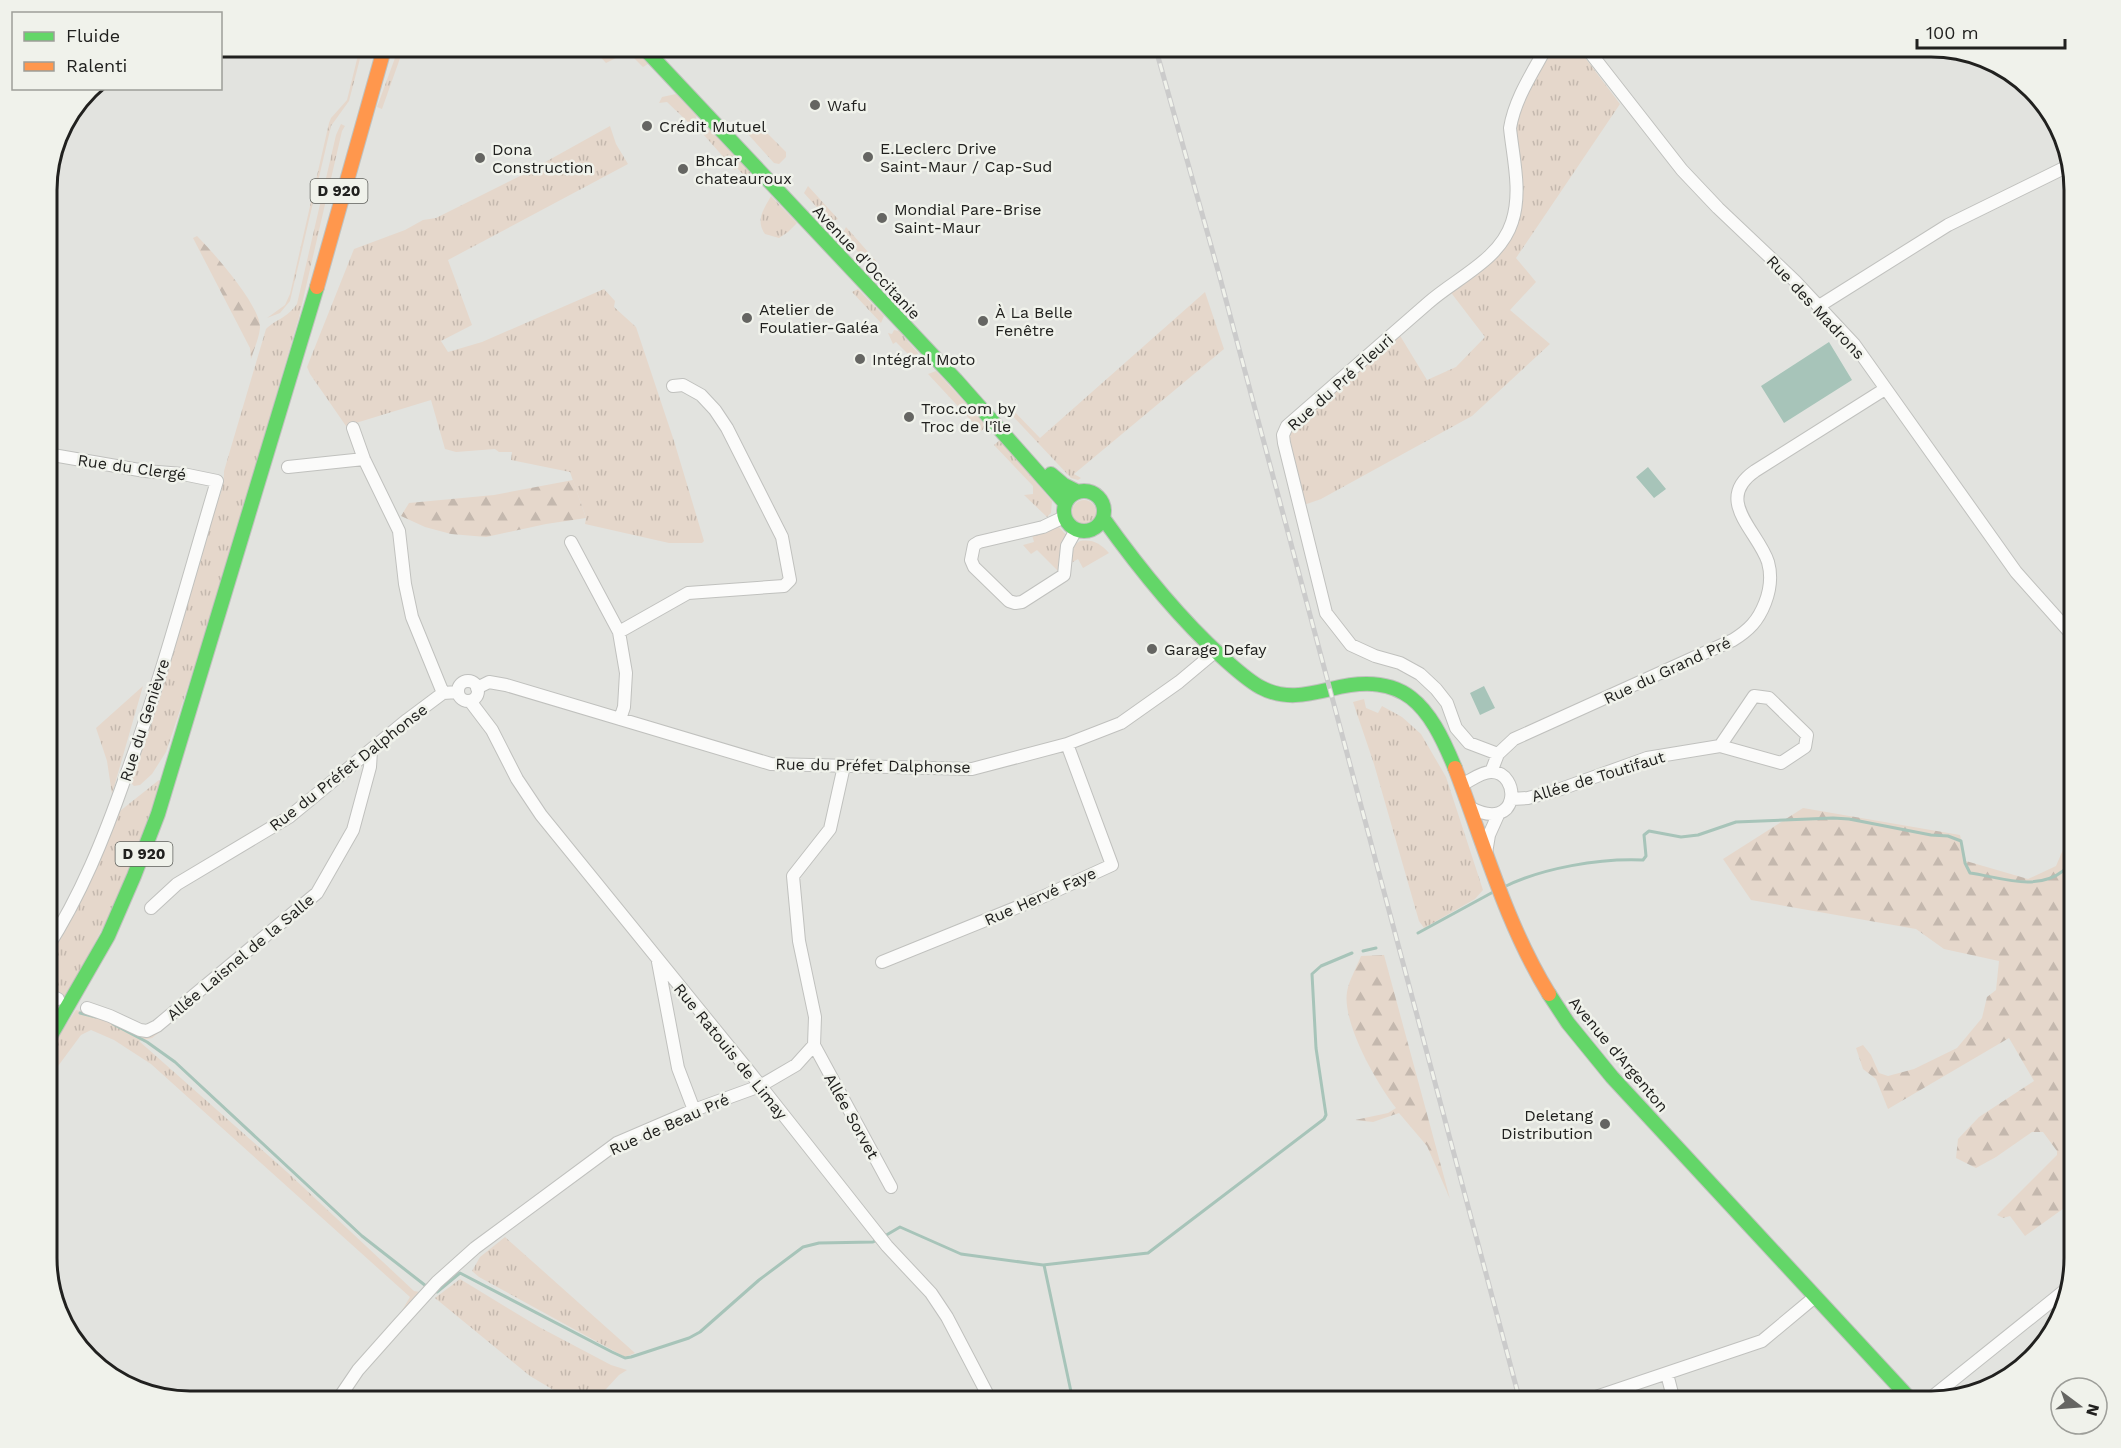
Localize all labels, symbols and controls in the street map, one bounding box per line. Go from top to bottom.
legend [12,12,222,90]
scale bar [1917,12,2066,50]
text: 100 m [1926,22,1979,43]
text: Fluide [66,25,120,46]
text: Ralenti [66,55,127,76]
place label: Wafu [827,96,867,115]
marker: Wafu [808,98,822,112]
place label: Crédit Mutuel [659,117,766,136]
marker: Crédit Mutuel [640,119,654,133]
place label: E.Leclerc Drive Saint-Maur / Cap-Sud [880,139,1052,176]
place label: Dona Construction [492,140,593,177]
marker: E.Leclerc Drive Saint-Maur / Cap-Sud [861,150,875,164]
marker: Dona Construction [473,151,487,165]
place label: Bhcar chateauroux [695,151,792,188]
marker: Bhcar chateauroux [676,162,690,176]
road number: D 920 [310,179,368,203]
place label: Mondial Pare-Brise Saint-Maur [894,200,1042,237]
street label: Avenue d'Occitanie [809,201,924,323]
marker: Mondial Pare-Brise Saint-Maur [875,211,889,225]
street label: Rue des Madrons [1763,251,1869,363]
place label: Atelier de Foulatier-Galéa [759,300,879,337]
place label: À La Belle Fenêtre [995,303,1073,340]
marker: Atelier de Foulatier-Galéa [740,311,754,325]
marker: À La Belle Fenêtre [976,314,990,328]
street label: Rue du Pré Fleuri [1284,330,1397,435]
place label: Intégral Moto [872,350,975,369]
marker: Intégral Moto [853,352,867,366]
place label: Troc.com by Troc de l'île [921,399,1016,436]
marker: Troc.com by Troc de l'île [902,410,916,424]
street label: Rue du Clergé [76,450,187,485]
street label: Rue du Grand Pré [1601,633,1734,708]
place label: Garage Defay [1164,640,1267,659]
marker: Garage Defay [1145,642,1159,656]
street label: Rue du Genièvre [116,656,173,784]
street label: Rue du Préfet Dalphonse [265,700,431,835]
street label: Allée de Toutifaut [1529,747,1667,806]
street label: Rue du Préfet Dalphonse [775,754,971,777]
road number: D 920 [116,842,172,866]
street label: Rue Hervé Faye [981,863,1099,930]
street label: Allée Laisnel de la Salle [163,890,318,1025]
street label: Rue Ratouis de Limay [670,980,792,1124]
street label: Avenue d'Argenton [1565,993,1672,1116]
street label: Allée Sorvet [820,1070,883,1163]
street label: Rue de Beau Pré [606,1090,732,1159]
place label: Deletang Distribution [1501,1106,1593,1143]
marker: Deletang Distribution [1598,1117,1612,1131]
north arrow [2049,1376,2109,1436]
text: N [2082,1402,2104,1418]

